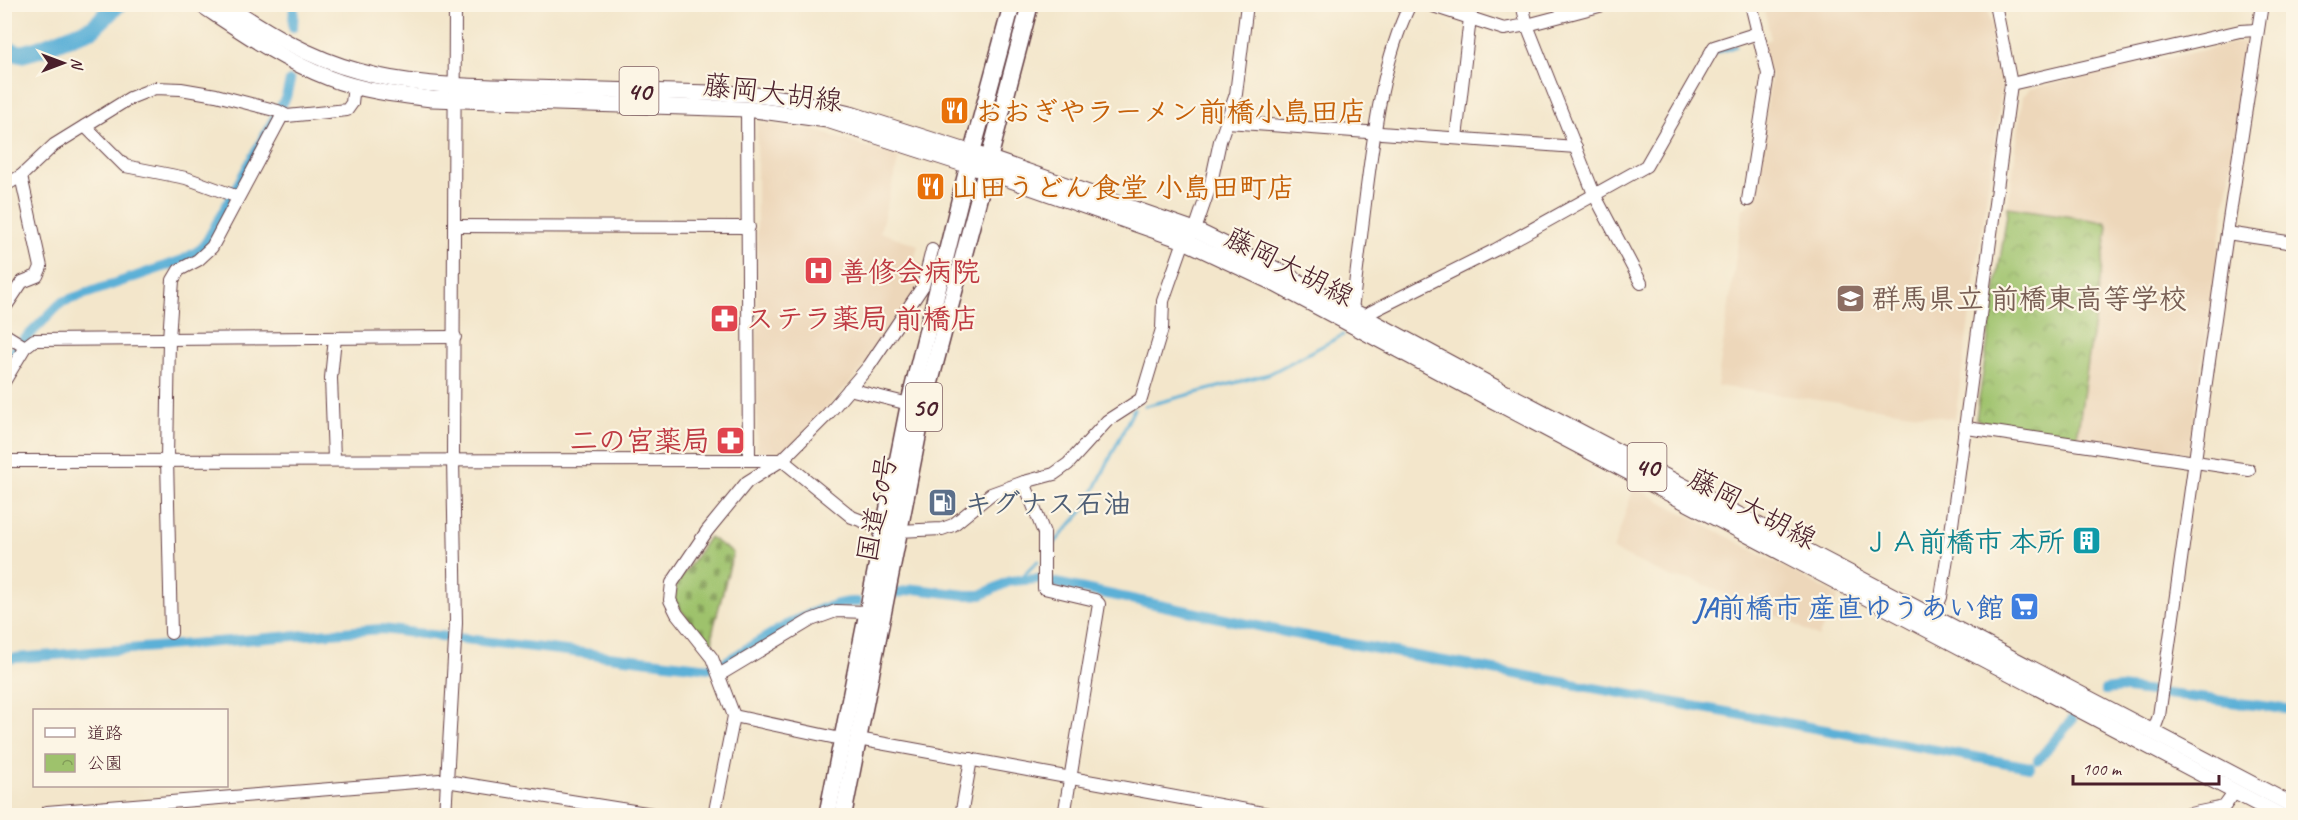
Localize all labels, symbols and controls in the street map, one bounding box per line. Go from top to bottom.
north arrow [33,33,93,93]
text: N [67,58,87,71]
road number: 40 [620,67,658,115]
street label: 藤岡大胡線 [701,67,845,118]
place label: おおぎやラーメン前橋小島田店 [975,94,1366,129]
restaurant icon: おおぎやラーメン前橋小島田店 [938,95,970,127]
place label: 山田うどん食堂 小島田町店 [951,170,1295,205]
restaurant icon: 山田うどん食堂 小島田町店 [914,171,946,203]
street label: 藤岡大胡線 [1219,219,1360,314]
place label: 善修会病院 [840,254,980,289]
hospital icon: 善修会病院 [803,255,835,287]
place label: 群馬県立 前橋東高等学校 [1872,281,2187,316]
school or university icon: 群馬県立 前橋東高等学校 [1835,282,1867,314]
place label: ステラ薬局 前橋店 [746,301,978,336]
pharmacy icon: ステラ薬局 前橋店 [709,302,741,334]
road number: 50 [906,383,942,431]
place label: 二の宮薬局 [570,423,710,458]
pharmacy icon: 二の宮薬局 [715,424,747,456]
road number: 40 [1628,443,1666,491]
street label: 国道50号 [849,451,904,565]
street label: 藤岡大胡線 [1683,460,1823,557]
place label: キグナス石油 [964,486,1131,521]
fuel station icon: キグナス石油 [927,487,959,519]
place label: ＪＡ前橋市 本所 [1862,524,2065,559]
building icon: ＪＡ前橋市 本所 [2070,525,2102,557]
place label: JA前橋市 産直ゆうあい館 [1692,590,2004,625]
supermarket icon: JA前橋市 産直ゆうあい館 [2009,591,2041,623]
legend [33,709,228,787]
text: 道路 [87,722,123,744]
scale bar [2073,748,2218,786]
text: 公園 [87,752,123,774]
text: 100 m [2082,758,2123,780]

